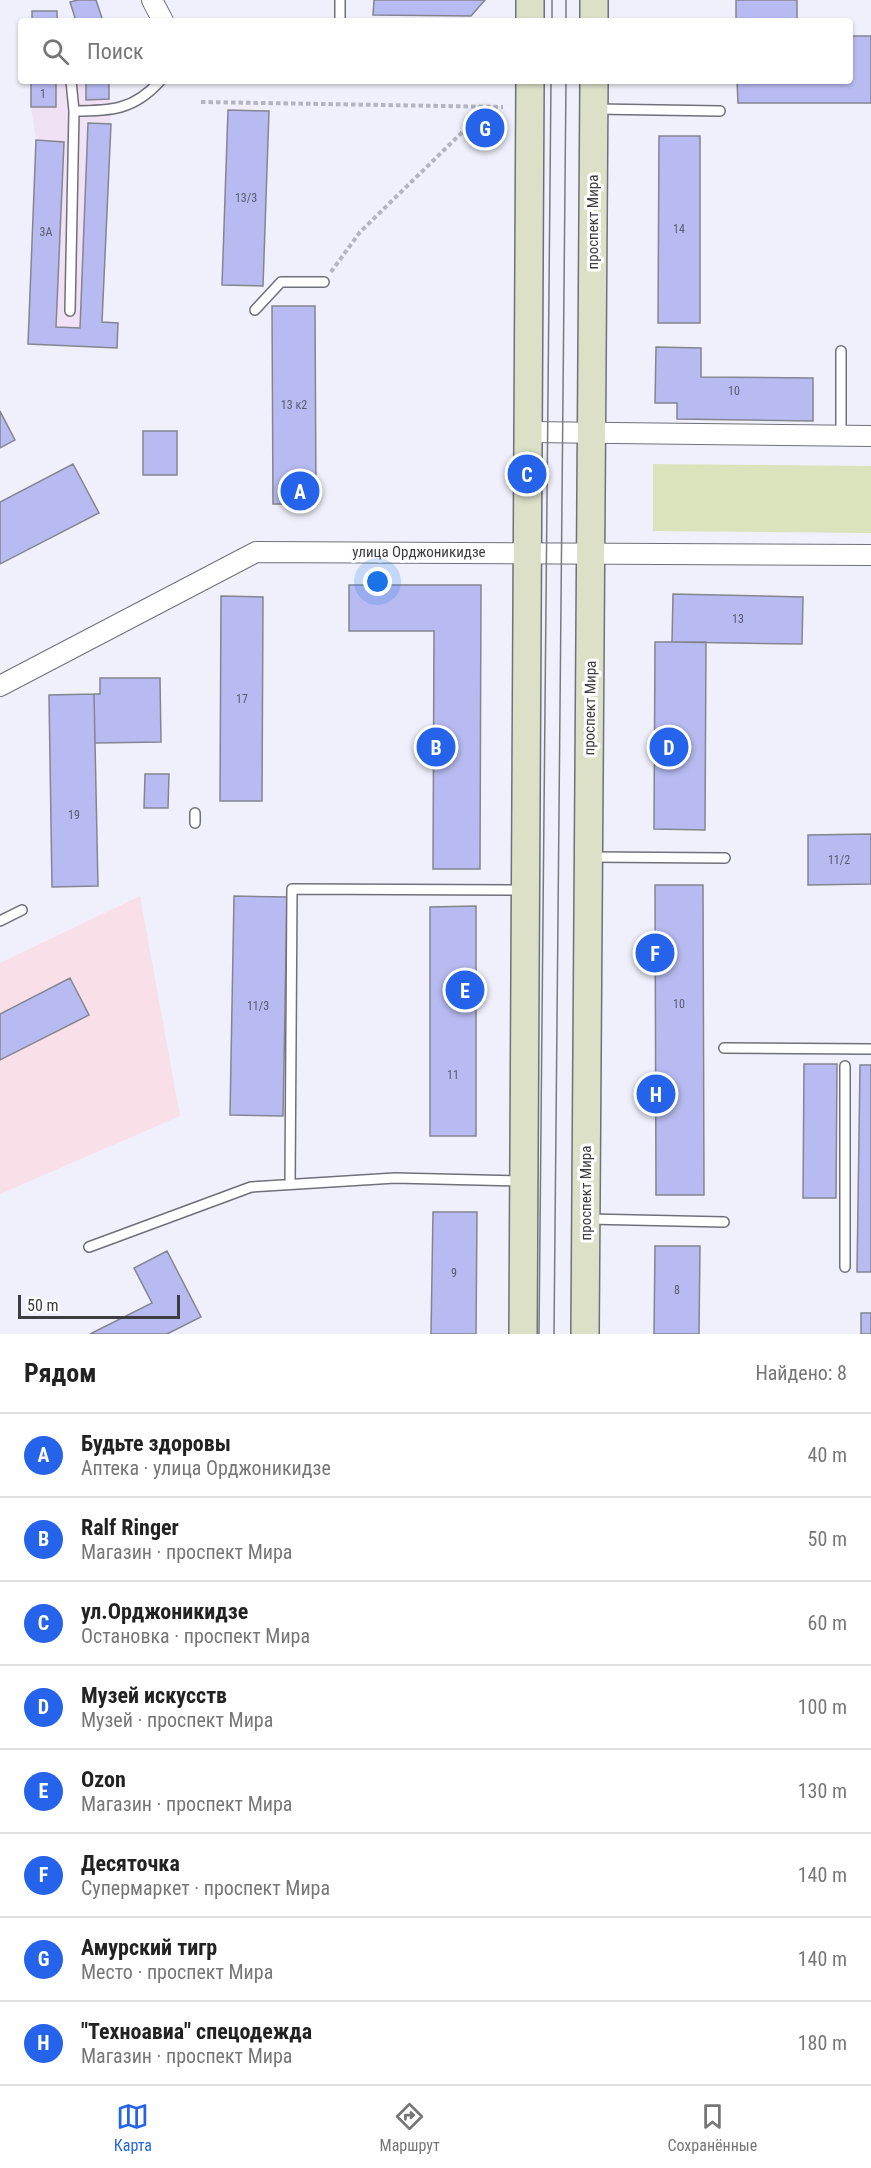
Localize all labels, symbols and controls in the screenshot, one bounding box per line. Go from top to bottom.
search box [18,18,853,84]
icon: search [39,35,72,68]
text: Поиск [87,39,144,64]
house number: 1 [40,87,46,101]
pin: G [466,106,504,150]
street label: проспект Мира [584,175,602,269]
house number: 13/3 [235,191,257,205]
house number: 14 [673,222,685,236]
house number: 3А [40,225,53,239]
house number: 10 [728,384,740,398]
house number: 13 к2 [281,398,307,412]
pin: C [508,452,546,496]
pin: A [280,468,320,514]
street label: улица Орджоникидзе [352,543,486,561]
your location [363,567,392,596]
house number: 13 [732,612,744,626]
street label: проспект Мира [580,660,600,756]
house number: 17 [236,692,248,706]
pin: B [416,724,456,770]
pin: D [650,724,688,770]
house number: 19 [68,808,80,822]
house number: 11/2 [828,853,850,867]
pin: F [636,930,674,976]
pin: E [446,968,484,1012]
house number: 10 [673,997,685,1011]
house number: 11/3 [247,999,269,1013]
house number: 11 [447,1068,459,1082]
pin: H [636,1072,676,1116]
street label: проспект Мира [577,1146,595,1240]
house number: 9 [451,1266,457,1280]
house number: 8 [674,1283,680,1297]
scale bar [18,1292,180,1320]
text: 50 m [27,1296,59,1315]
text: Рядом [24,1358,96,1388]
text: Найдено: 8 [755,1361,847,1385]
text: Будьте здоровы [81,1431,231,1456]
text: A [38,1443,49,1467]
text: 40 m [808,1443,847,1467]
text: Аптека · улица Орджоникидзе [81,1456,331,1480]
text: Ralf Ringer [81,1515,179,1540]
text: B [38,1527,49,1551]
text: 50 m [808,1527,847,1551]
text: Магазин · проспект Мира [81,1540,292,1564]
text: ул.Орджоникидзе [81,1599,248,1624]
text: C [38,1611,49,1635]
text: 60 m [808,1611,847,1635]
text: Остановка · проспект Мира [81,1624,310,1648]
text: Музей искусств [81,1683,227,1708]
text: D [38,1695,49,1719]
text: 100 m [798,1695,847,1719]
text: Музей · проспект Мира [81,1708,273,1732]
text: Ozon [81,1767,126,1792]
text: E [39,1779,48,1803]
text: 130 m [798,1779,847,1803]
text: Магазин · проспект Мира [81,1792,292,1816]
text: Десяточка [81,1851,180,1876]
text: F [39,1863,48,1887]
text: 140 m [798,1863,847,1887]
text: Супермаркет · проспект Мира [81,1876,330,1900]
text: Амурский тигр [81,1935,217,1960]
text: G [38,1947,49,1971]
text: 140 m [798,1947,847,1971]
text: Место · проспект Мира [81,1960,273,1984]
text: "Техноавиа" спецодежда [81,2019,312,2044]
text: H [37,2031,50,2055]
text: 180 m [798,2031,847,2055]
text: Магазин · проспект Мира [81,2044,292,2068]
tab: Карта [114,2100,152,2155]
tab: Маршрут [380,2100,440,2155]
tab: Сохранённые [667,2100,757,2155]

